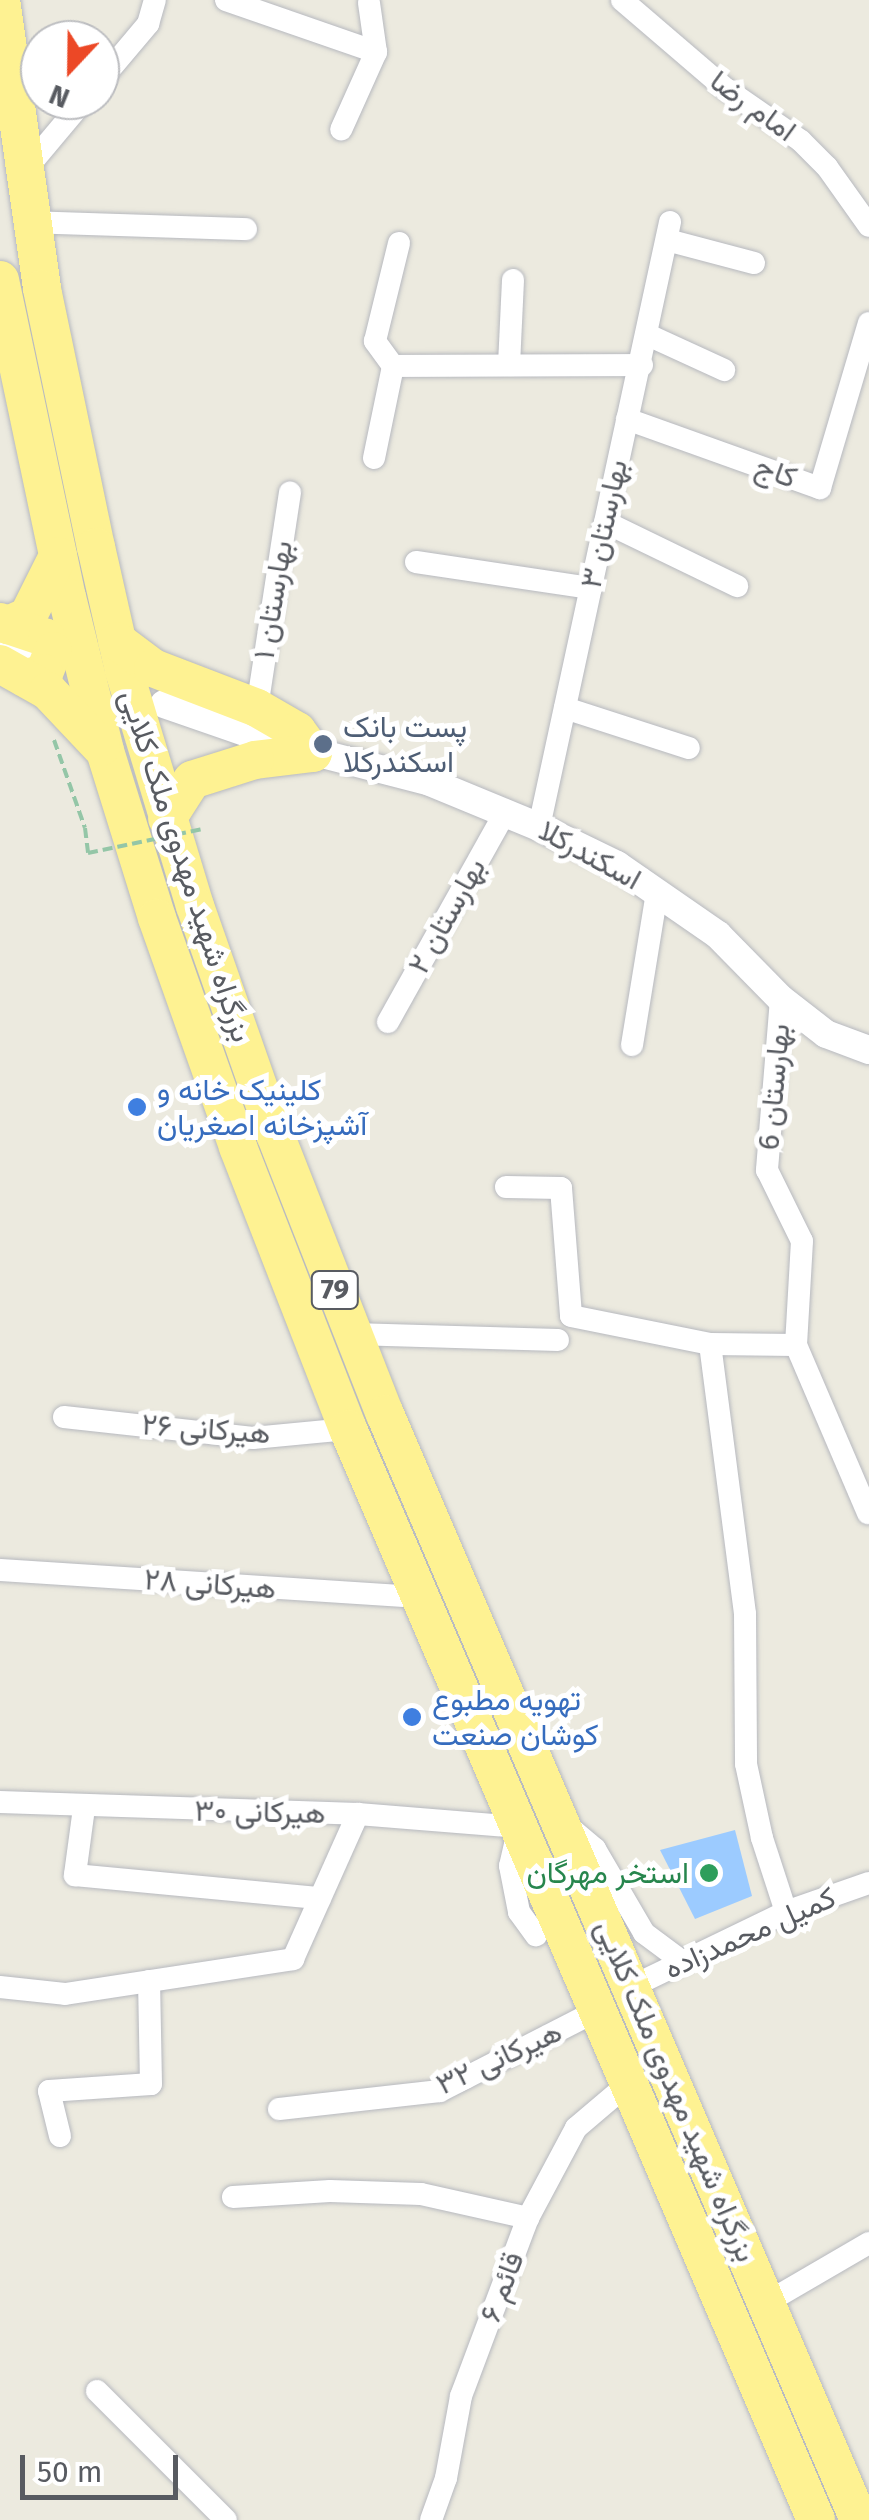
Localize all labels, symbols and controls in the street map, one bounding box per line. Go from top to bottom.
north arrow [20,20,120,120]
street label: امام رضا [703,63,803,149]
text: N [45,78,74,115]
street label: کاج [750,448,802,496]
street label: بهارستان ۳ [573,456,635,592]
street label: بهارستان ۱ [246,538,300,662]
street label: بزرگراه شهید مهدوی ملک کلایی [112,685,260,1047]
place label: پست بانک اسکندرکلا [343,709,467,780]
marker: پست بانک اسکندرکلا [312,733,334,755]
street label: اسکندرکلا [533,812,647,898]
street label: بهارستان ۲ [401,852,493,980]
street label: بهارستان 6 [751,1022,797,1152]
place label: کلینیک خانه و آشپزخانه اصغریان [157,1072,367,1142]
marker: کلینیک خانه و آشپزخانه اصغریان [126,1096,148,1118]
road number: 79 [310,1267,360,1313]
street label: هیرکانی ۲۶ [140,1407,272,1451]
street label: هیرکانی ۲۸ [143,1561,277,1607]
place label: تهویه مطبوع کوشان صنعت [432,1682,599,1752]
marker: تهویه مطبوع کوشان صنعت [401,1706,423,1728]
street label: هیرکانی ۳۰ [194,1793,326,1831]
place label: استخر مهرگان [526,1855,689,1891]
marker: استخر مهرگان [698,1862,720,1884]
street label: کمیل محمدزاده [659,1879,841,1987]
street label: بزرگراه شهید مهدوی ملک کلایی [588,1915,764,2267]
street label: هیرکانی ۳۲ [431,2013,567,2103]
street label: قائم ۶ [472,2247,532,2327]
scale bar [25,2435,182,2497]
text: 50 m [37,2454,102,2490]

